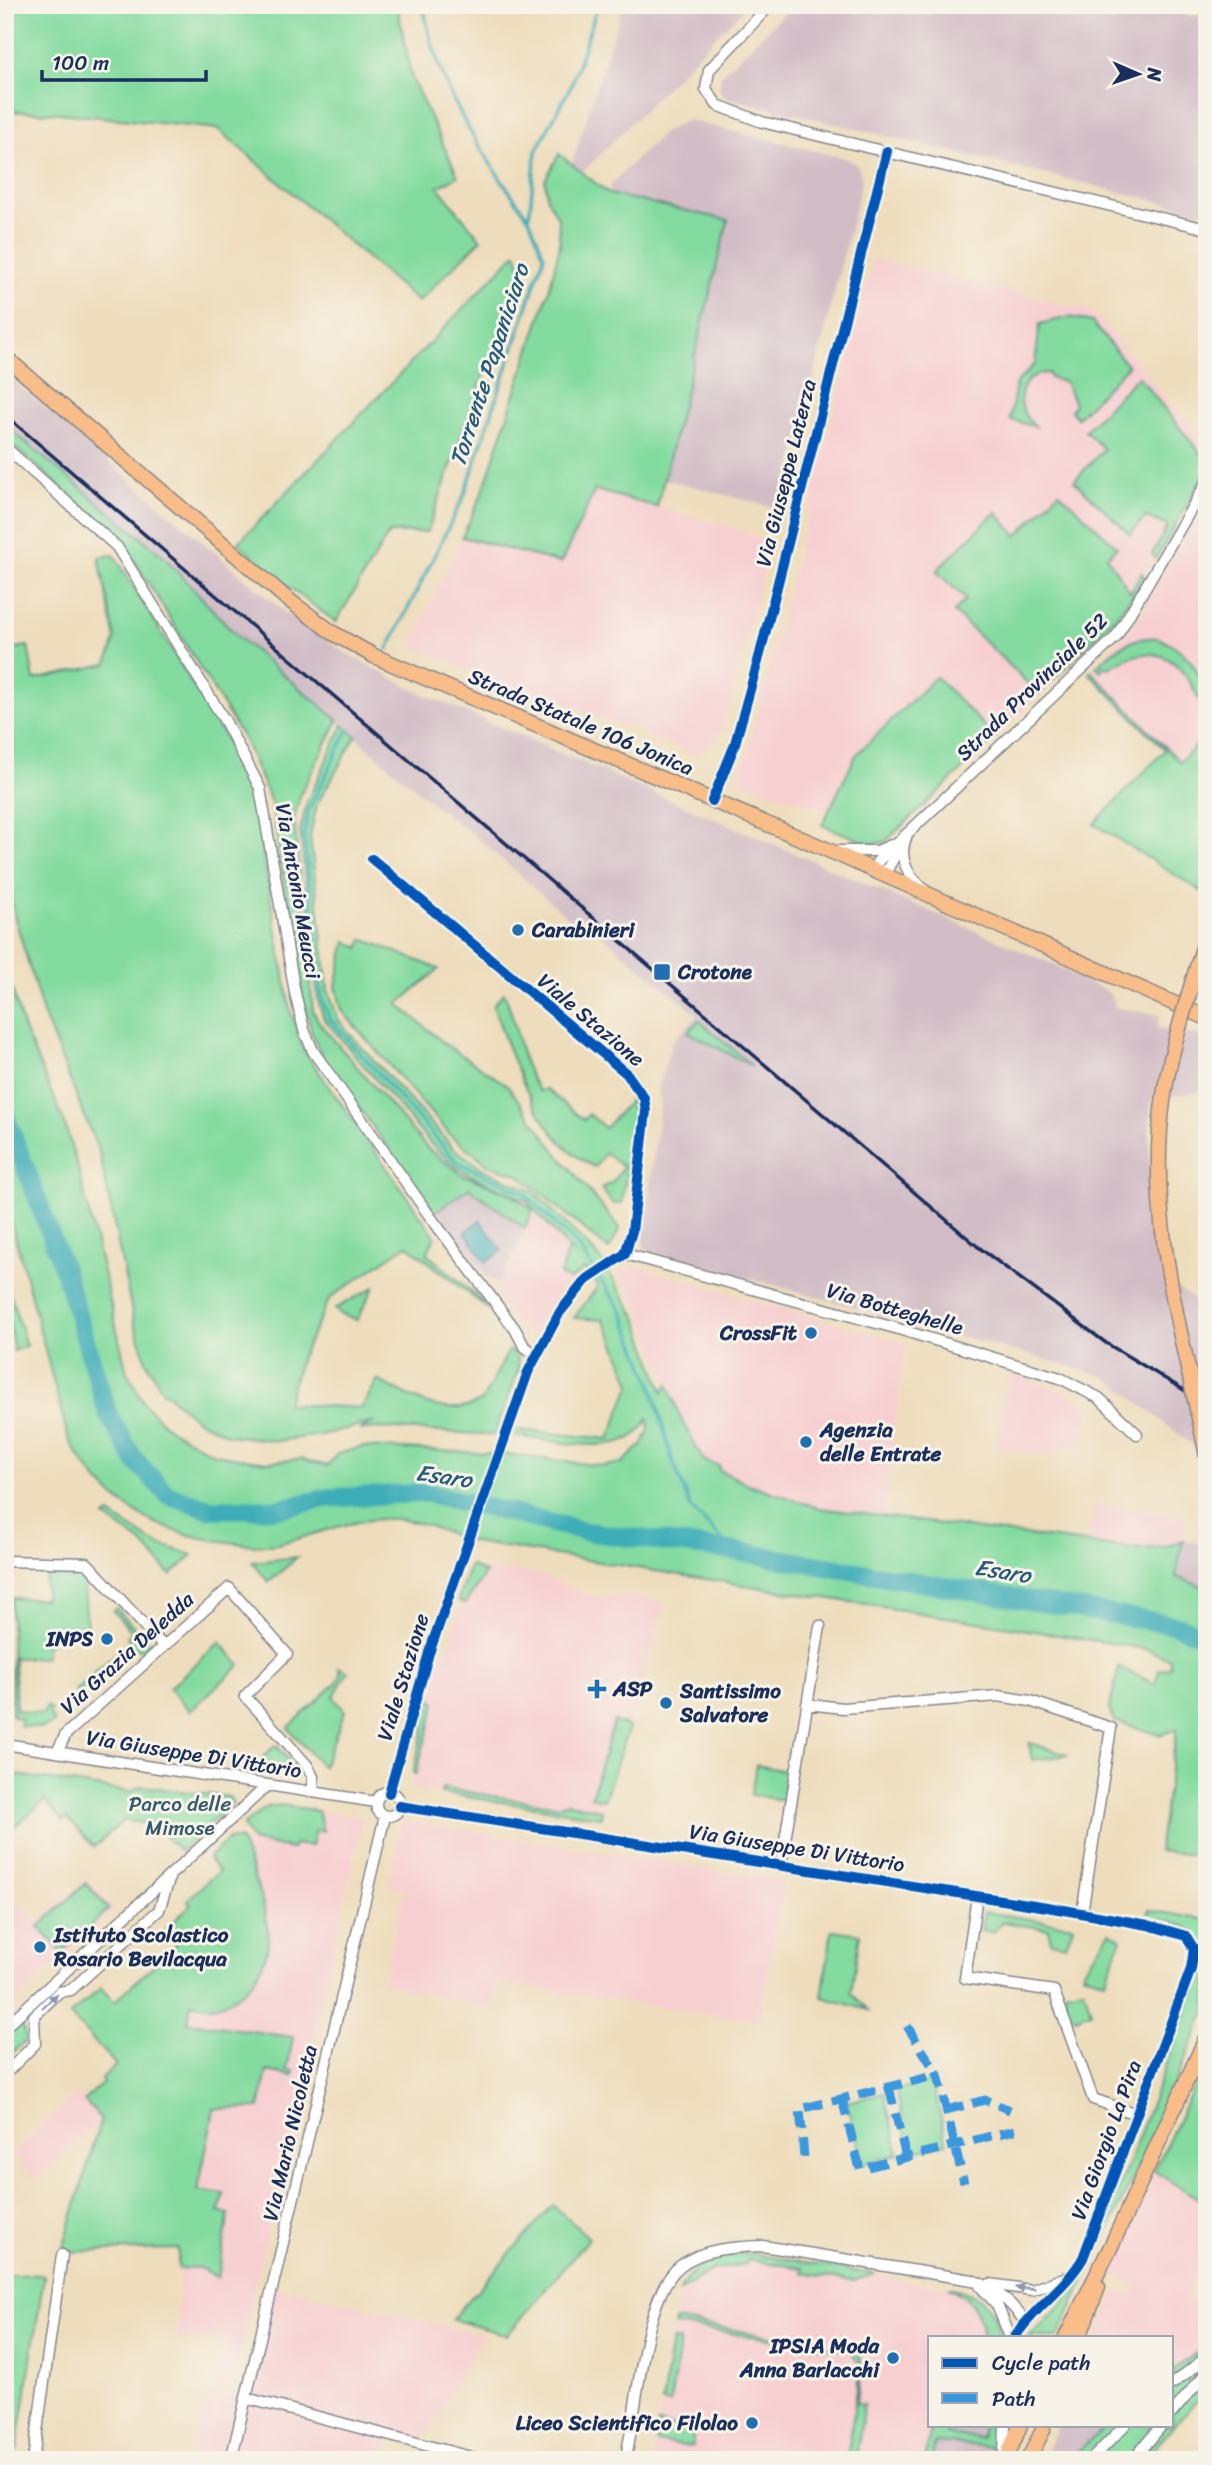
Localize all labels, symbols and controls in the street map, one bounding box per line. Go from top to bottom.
scale bar [42,38,206,82]
north arrow [1104,38,1174,108]
text: 100 m [52,44,109,82]
text: N [1138,66,1171,83]
water label: Torrente Papaniciaro [437,257,542,472]
street label: Via Giuseppe Laterza [744,375,828,571]
street label: Strada Provinciale 52 [946,603,1118,771]
street label: Strada Statale 106 Jonica [462,657,700,787]
street label: Via Antonio Meucci [264,800,332,983]
place label: Carabinieri [531,911,635,949]
marker: Carabinieri [510,922,526,938]
place label: Crotone [677,953,753,991]
marker: Crotone [652,962,672,982]
street label: Viale Stazione [528,963,654,1077]
street label: Via Botteghelle [822,1271,968,1347]
place label: CrossFit [719,1314,798,1352]
marker: CrossFit [803,1325,819,1341]
place label: Agenzia delle Entrate [819,1411,942,1473]
marker: Agenzia delle Entrate [798,1434,814,1450]
water label: Esaro [413,1452,476,1501]
water label: Esaro [972,1547,1035,1596]
street label: Via Grazia Deledda [51,1582,203,1724]
street label: Viale Stazione [366,1608,440,1745]
place label: INPS [46,1620,94,1658]
marker: INPS [99,1631,115,1647]
place label: ASP [612,1670,653,1708]
place label: Santissimo Salvatore [679,1672,781,1734]
marker: ASP [587,1679,607,1699]
marker: Santissimo Salvatore [658,1695,674,1711]
street label: Via Giuseppe Di Vittorio [84,1718,305,1790]
park label: Parco delle Mimose [129,1785,231,1847]
street label: Via Giuseppe Di Vittorio [687,1812,908,1884]
place label: Istituto Scolastico Rosario Bevilacqua [53,1916,229,1978]
marker: Istituto Scolastico Rosario Bevilacqua [32,1939,48,1955]
one-way arrow [41,1993,59,2009]
street label: Via Mario Nicoletta [251,2041,329,2225]
street label: Via Giorgio La Pira [1059,2054,1153,2225]
one-way arrow [1013,2283,1035,2294]
place label: IPSIA Moda Anna Barlacchi [739,2327,880,2389]
legend [928,2336,1174,2426]
text: Cycle path [992,2344,1091,2382]
marker: IPSIA Moda Anna Barlacchi [885,2350,901,2366]
text: Path [992,2380,1035,2418]
place label: Liceo Scientifico Filolao [516,2404,738,2442]
marker: Liceo Scientifico Filolao [744,2415,760,2431]

